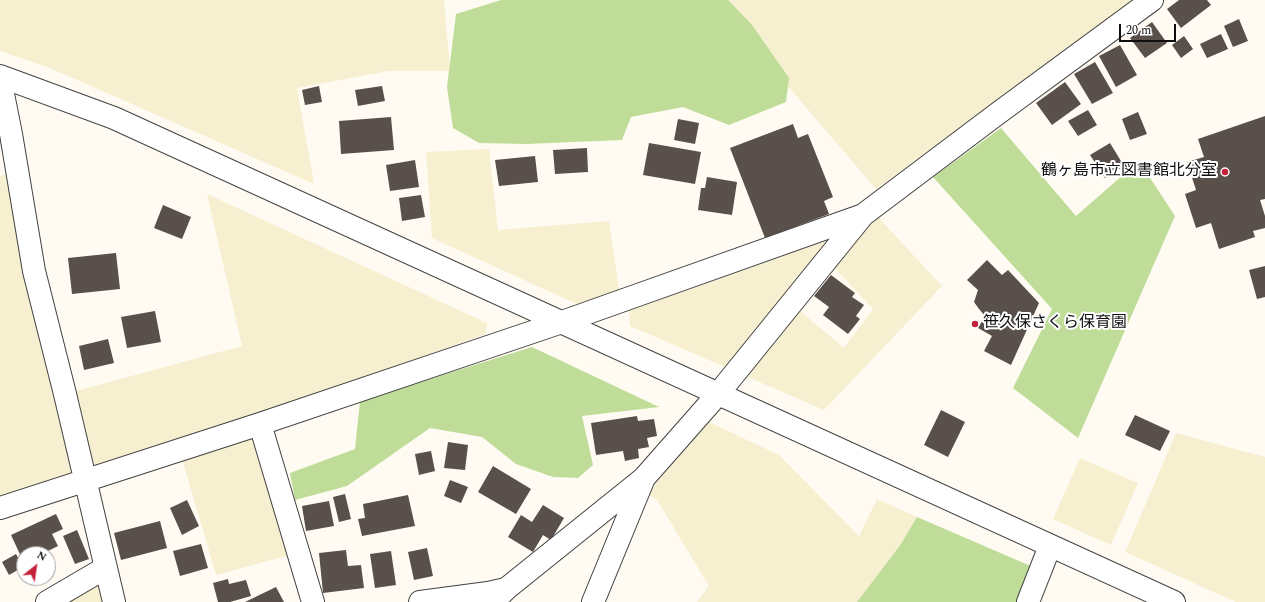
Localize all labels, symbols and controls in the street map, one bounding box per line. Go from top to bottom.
scale bar [1121,16,1178,42]
text: 20 m [1126,21,1151,40]
place label: 鶴ヶ島市立図書館北分室 [1041,162,1217,182]
marker: 鶴ヶ島市立図書館北分室 [1220,167,1230,177]
place label: 笹久保さくら保育園 [983,314,1127,334]
marker: 笹久保さくら保育園 [970,319,980,329]
north arrow [16,546,56,586]
text: N [34,546,50,566]

